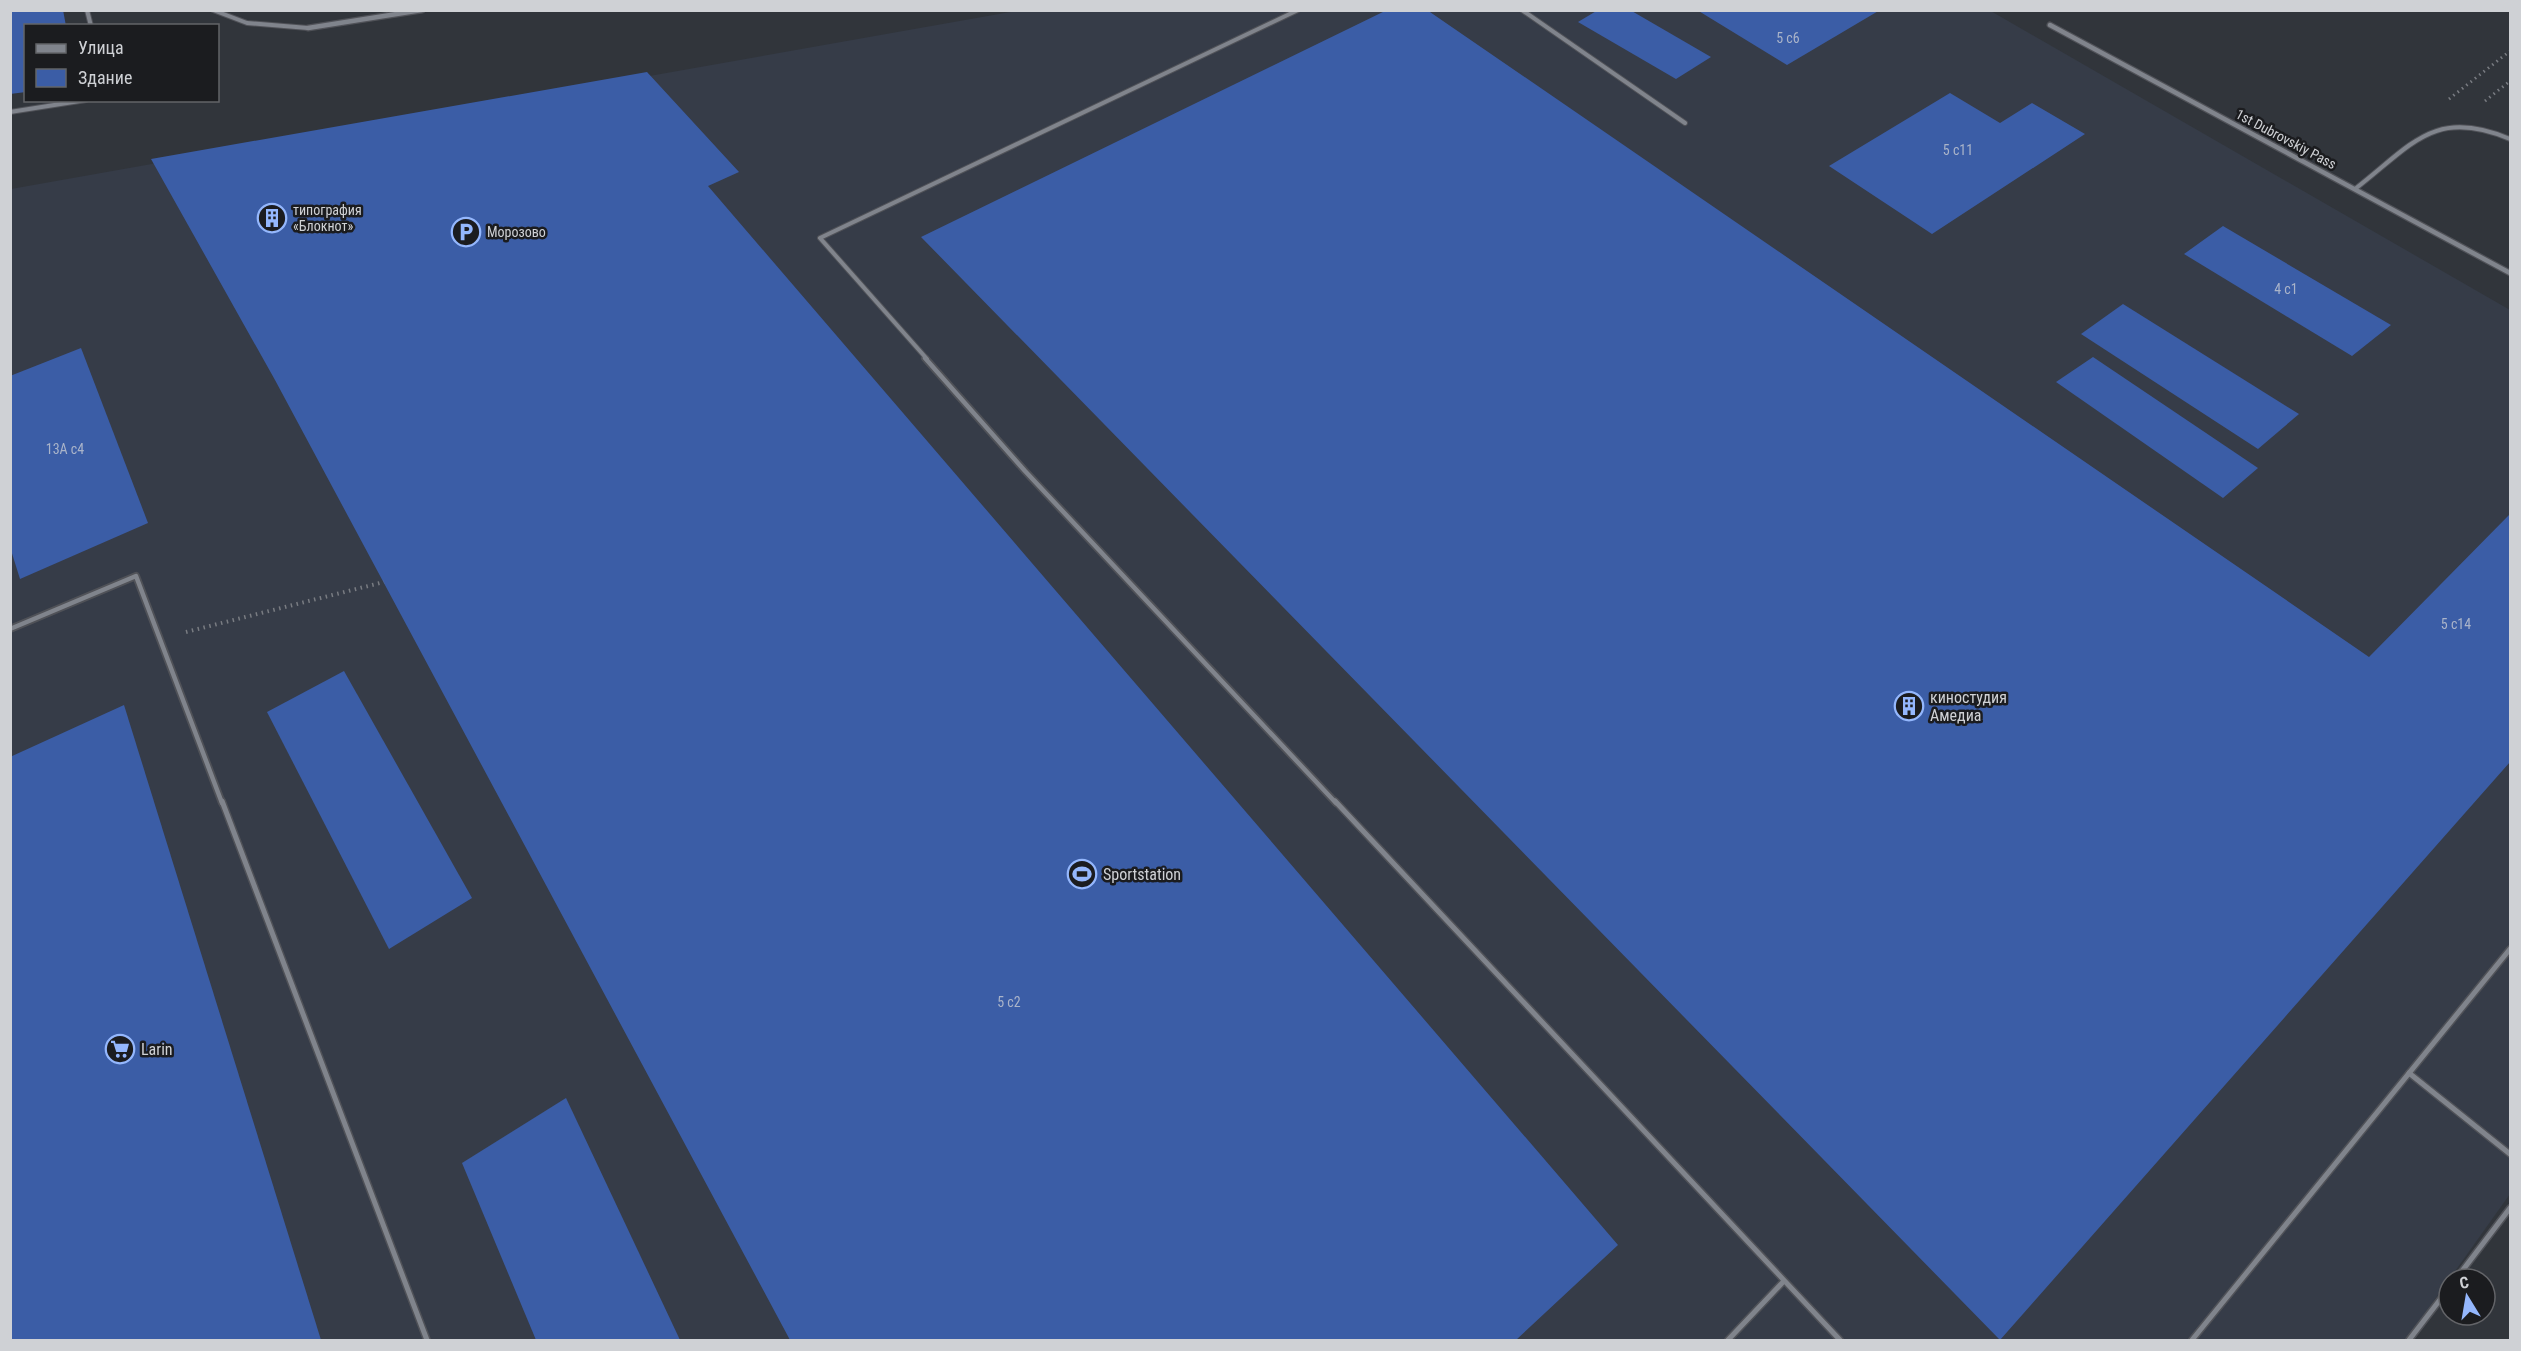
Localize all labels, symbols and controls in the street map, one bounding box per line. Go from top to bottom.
legend [24,24,219,102]
house number: 5 с6 [1776,30,1800,46]
text: Улица [78,37,124,58]
text: Здание [78,67,132,88]
street label: 1st Dubrovskiy Pass [2233,106,2339,172]
house number: 5 с11 [1943,142,1973,158]
building icon: типография «Блокнот» [256,202,288,234]
place label: типография «Блокнот» [293,202,362,234]
parking icon: Морозово [450,216,482,248]
place label: Морозово [487,224,546,240]
house number: 4 с1 [2274,281,2298,297]
house number: 13А с4 [46,441,84,457]
house number: 5 с14 [2441,616,2471,632]
place label: киностудия Амедиа [1930,688,2007,725]
building icon: киностудия Амедиа [1893,690,1925,722]
sports icon: Sportstation [1066,858,1098,890]
place label: Sportstation [1103,865,1181,884]
house number: 5 с2 [997,994,1021,1010]
supermarket icon: Larin [104,1033,136,1065]
place label: Larin [141,1040,173,1059]
north arrow [2437,1267,2497,1327]
text: С [2458,1273,2471,1293]

